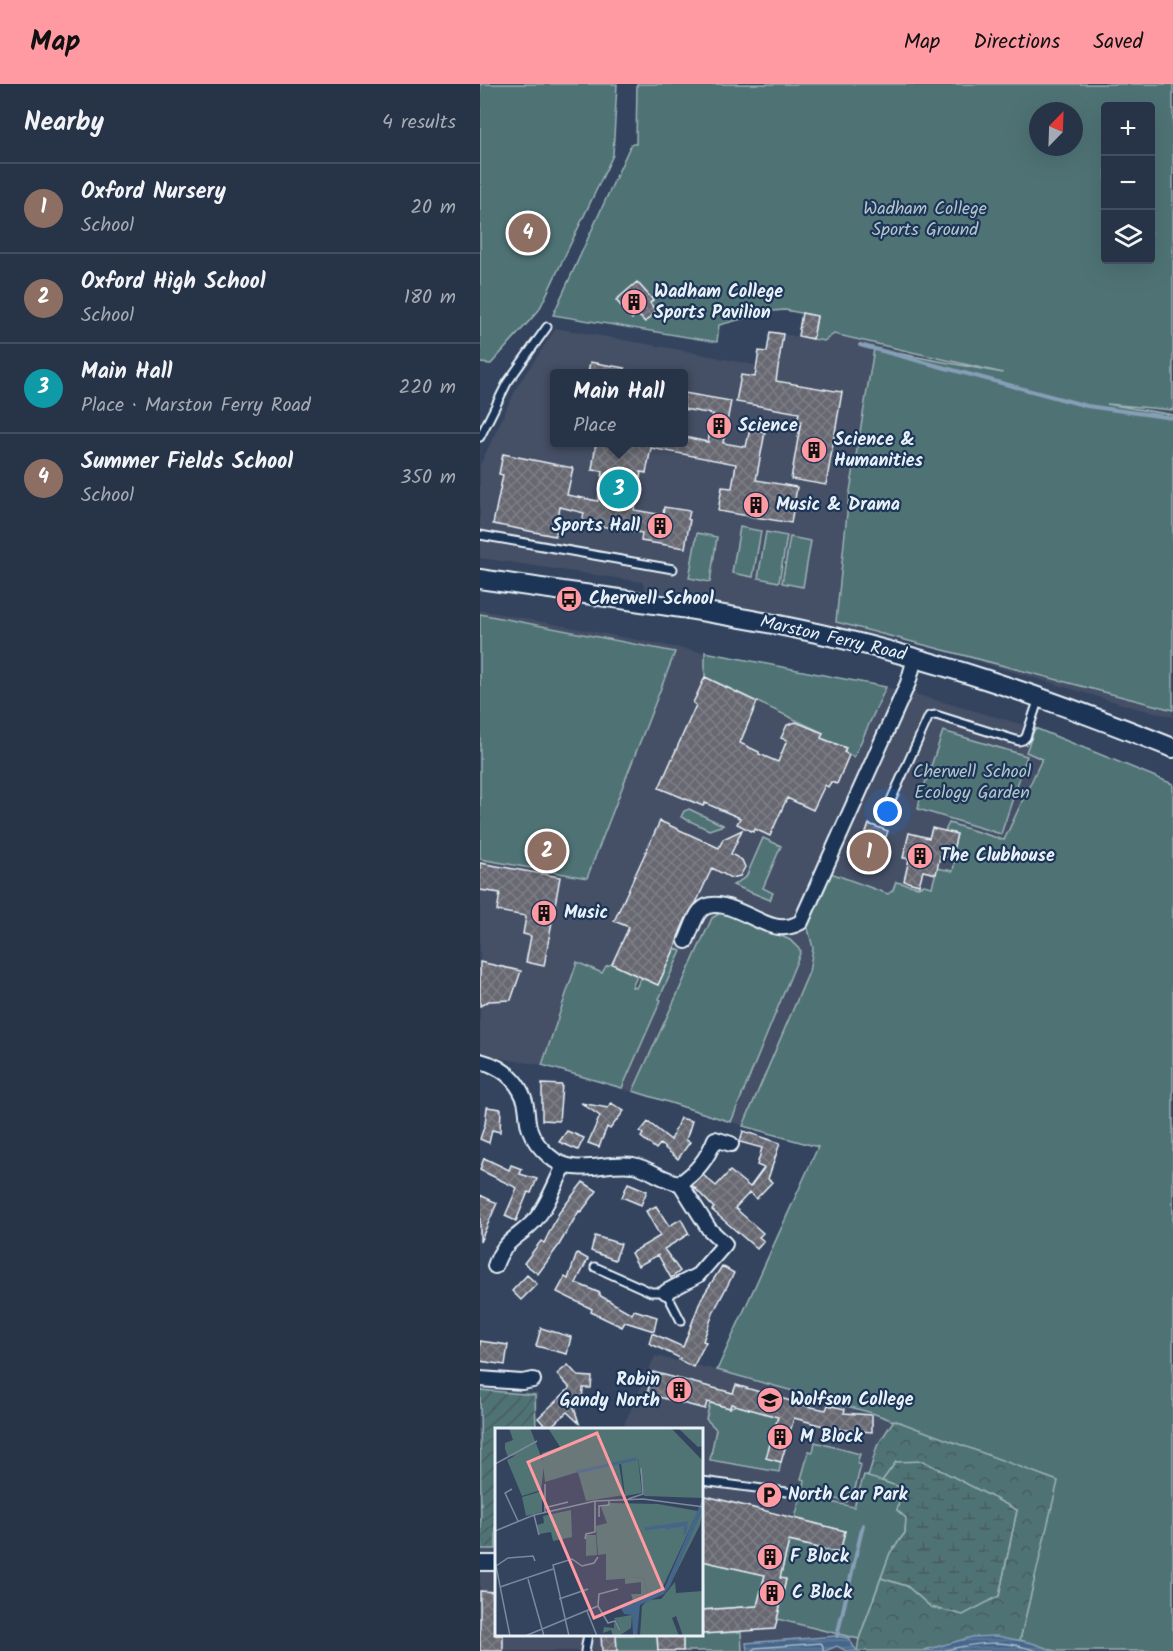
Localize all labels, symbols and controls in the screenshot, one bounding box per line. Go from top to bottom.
text: Map [30,20,81,65]
text: Map [904,26,940,59]
text: Directions [973,26,1060,59]
text: Saved [1093,26,1143,59]
text: Nearby [24,102,104,144]
north arrow [1029,102,1083,156]
map controls [1101,102,1155,264]
button: + [1101,102,1155,156]
text: 4 results [382,107,456,139]
button: − [1101,156,1155,210]
text: Oxford Nursery [81,175,226,210]
text: 1 [40,192,47,224]
text: 20 m [410,192,456,224]
park label: Wadham College Sports Ground [863,195,987,245]
text: School [81,210,134,242]
pin: 4 [508,210,548,256]
button: layers [1101,210,1155,264]
text: Oxford High School [81,265,266,300]
place label: Wadham College Sports Pavilion [654,278,783,328]
text: 2 [38,282,49,314]
text: 180 m [404,282,456,314]
building icon: Wadham College Sports Pavilion [619,287,649,317]
text: School [81,300,134,332]
text: Main Hall [81,355,172,390]
popup [550,369,688,447]
text: 3 [38,372,49,404]
text: 220 m [399,372,456,404]
text: Main Hall [573,375,665,410]
text: Place · Marston Ferry Road [81,390,311,422]
text: Place [573,410,616,442]
building icon: Science [704,411,734,441]
place label: Science [738,412,798,441]
place label: Science & Humanities [834,426,924,476]
building icon: Science & Humanities [799,435,829,465]
text: Summer Fields School [81,445,293,480]
text: 4 [38,462,49,494]
text: 350 m [400,462,456,494]
pin: 3 [600,466,638,512]
text: School [81,480,134,512]
building icon: Music & Drama [741,490,771,520]
place label: Music & Drama [776,491,900,520]
building icon: Sports Hall [645,511,675,541]
place label: Sports Hall [552,512,640,541]
bus stop icon: Cherwell School [554,584,584,614]
place label: Cherwell School [589,585,714,614]
street label: Marston Ferry Road [757,608,910,670]
park label: Cherwell School Ecology Garden [913,758,1032,808]
your location [873,797,902,826]
pin: 2 [528,828,566,873]
pin: 1 [850,830,888,874]
building icon: The Clubhouse [905,841,935,871]
place label: The Clubhouse [940,842,1055,871]
building icon: Music [529,898,559,928]
place label: Music [564,899,608,928]
place label: Robin Gandy North [560,1366,660,1416]
building icon: Robin Gandy North [664,1375,694,1405]
school or university icon: Wolfson College [755,1385,785,1415]
place label: Wolfson College [790,1386,914,1415]
building icon: M Block [765,1422,795,1452]
place label: M Block [800,1423,864,1452]
inset map [495,1428,704,1636]
parking icon: North Car Park [754,1480,784,1510]
place label: North Car Park [788,1481,909,1510]
building icon: F Block [755,1542,785,1572]
place label: F Block [790,1543,850,1572]
building icon: C Block [757,1578,787,1608]
place label: C Block [792,1579,853,1608]

